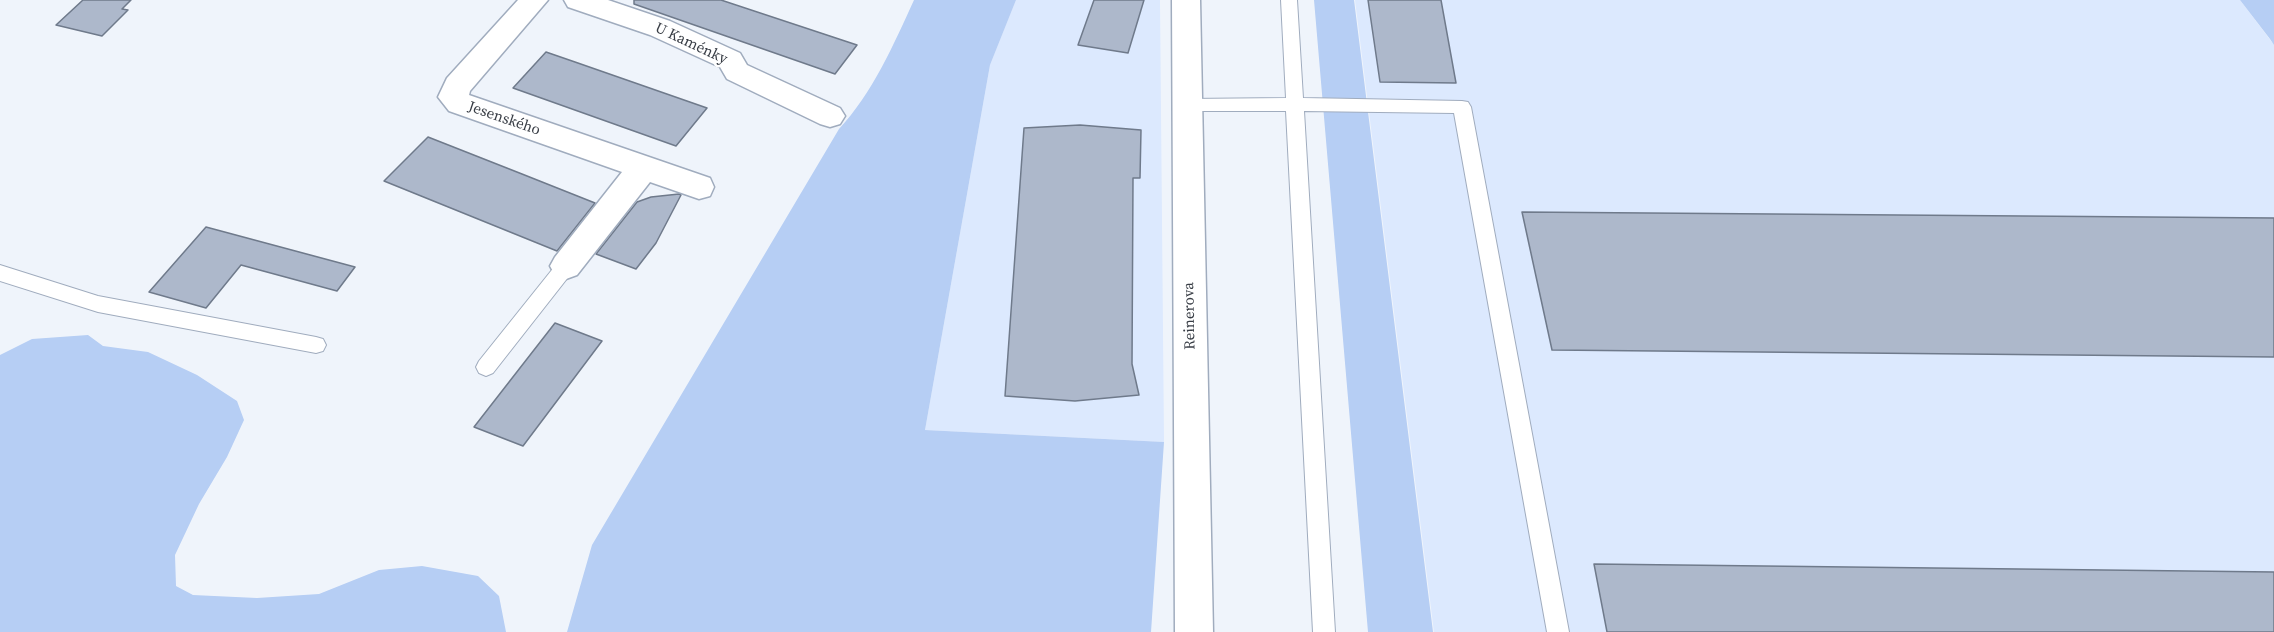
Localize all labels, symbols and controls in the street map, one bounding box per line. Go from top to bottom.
street label: U Kaménky [652,19,730,69]
street label: Jesenského [466,98,542,140]
street label: Reinerova [1180,282,1200,350]

